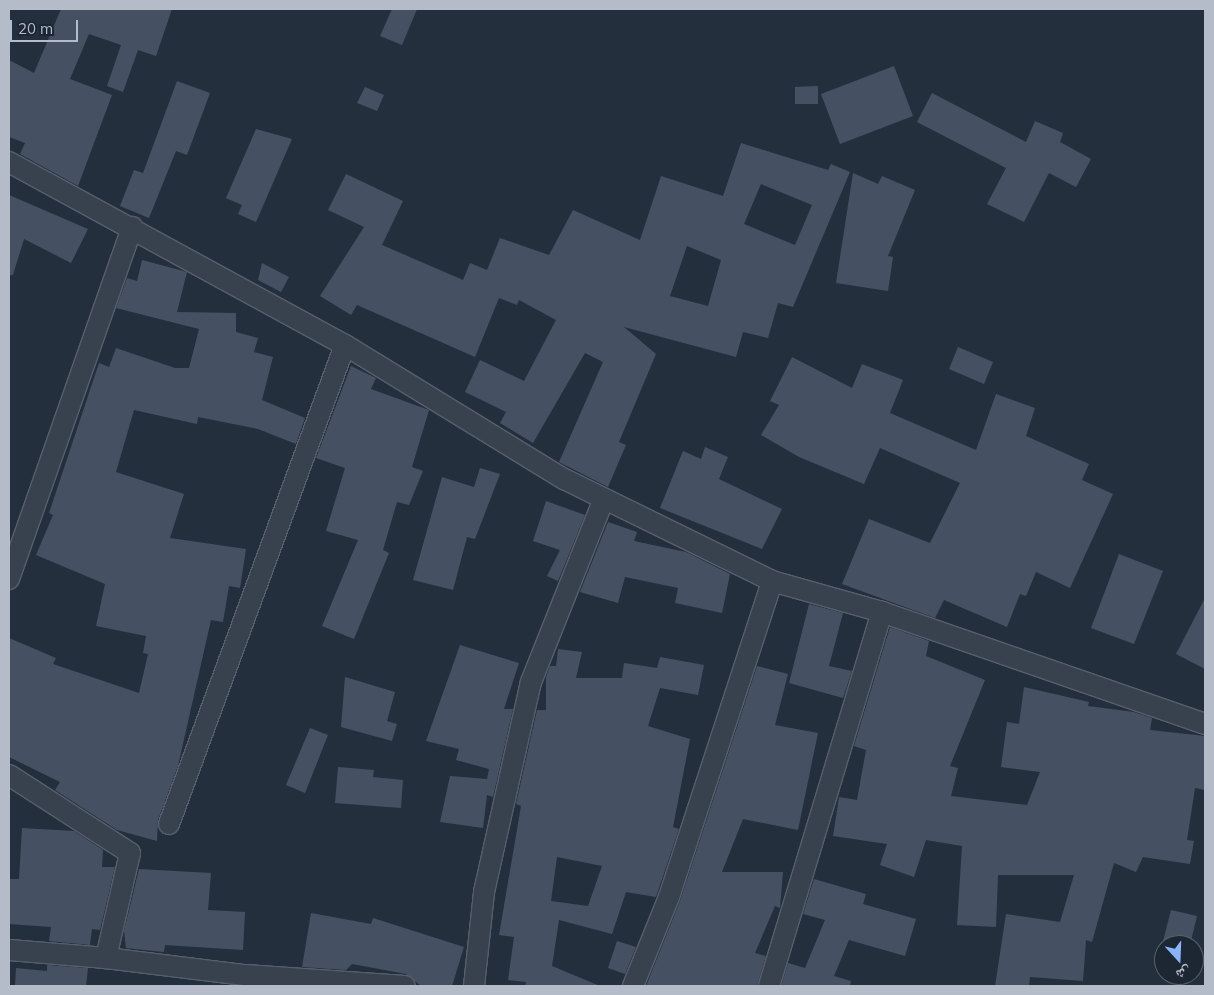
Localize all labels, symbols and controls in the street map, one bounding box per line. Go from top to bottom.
scale bar [12,10,80,42]
text: 20 m [18,19,53,38]
north arrow [1154,935,1204,985]
text: ش [1174,962,1194,984]

